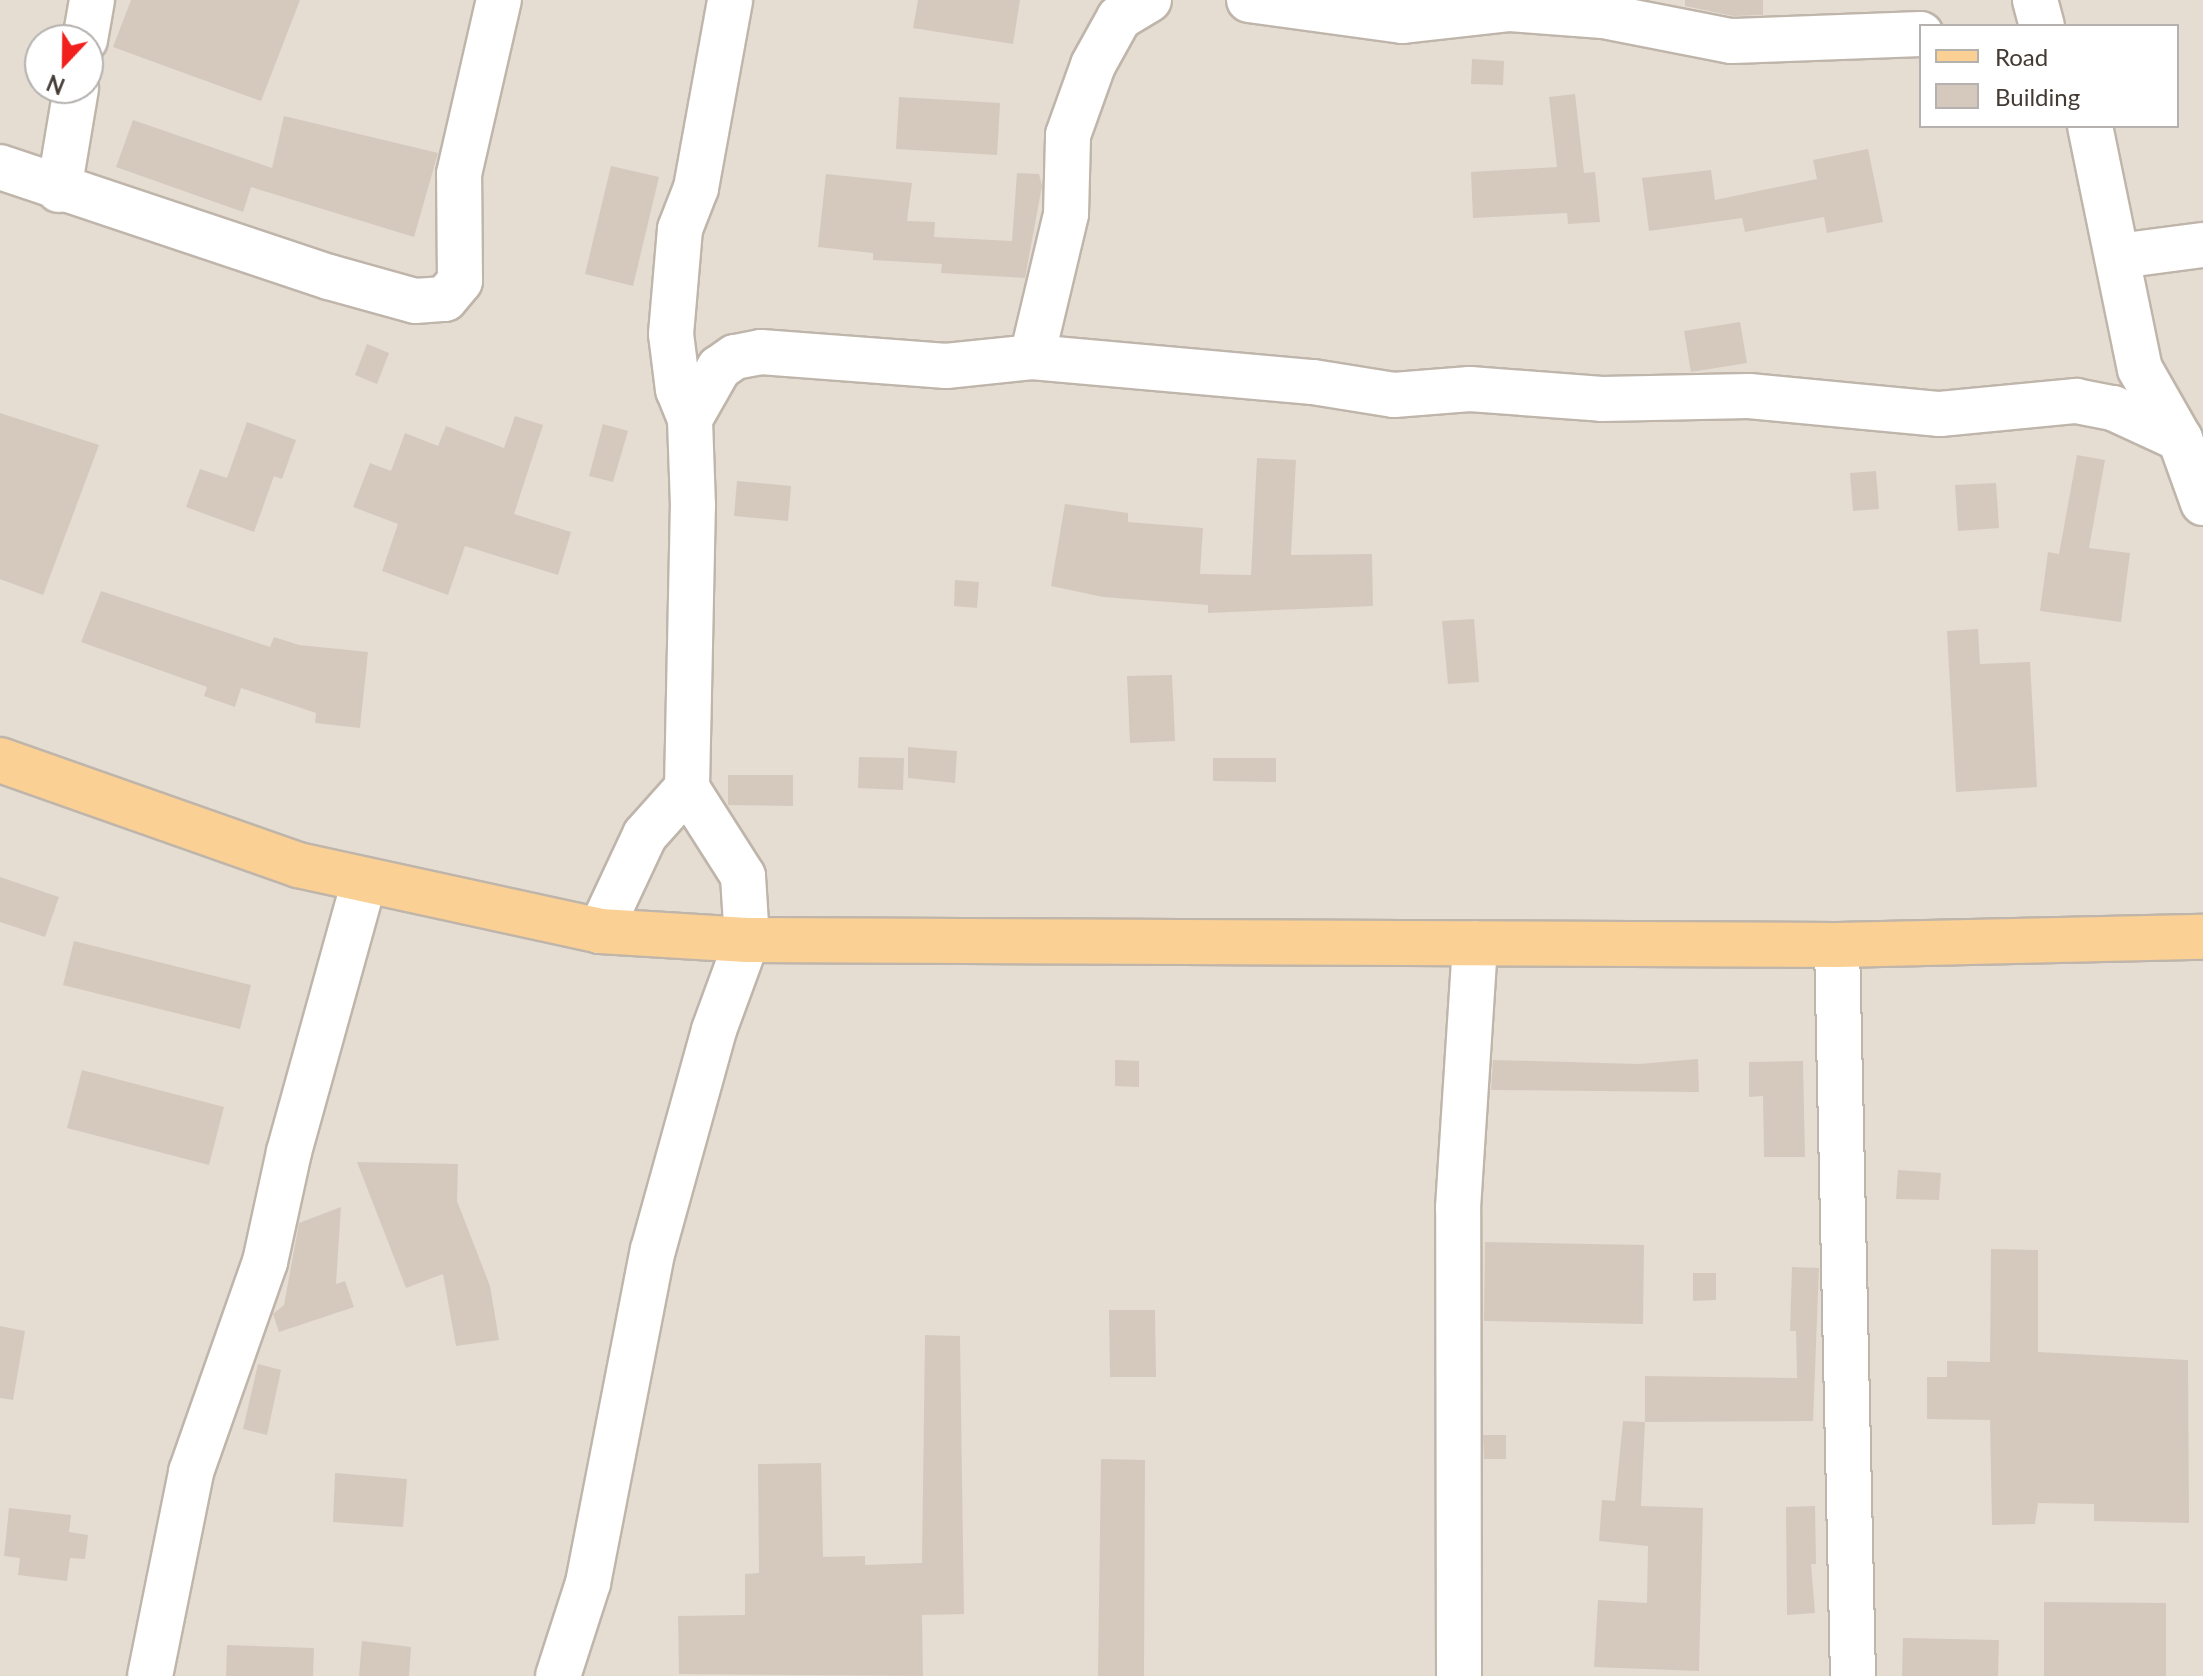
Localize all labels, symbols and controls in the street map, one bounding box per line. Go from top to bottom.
north arrow [24,24,104,104]
legend [1919,24,2179,128]
text: Road [1995,42,2048,71]
text: N [43,69,68,101]
text: Building [1995,82,2080,111]

